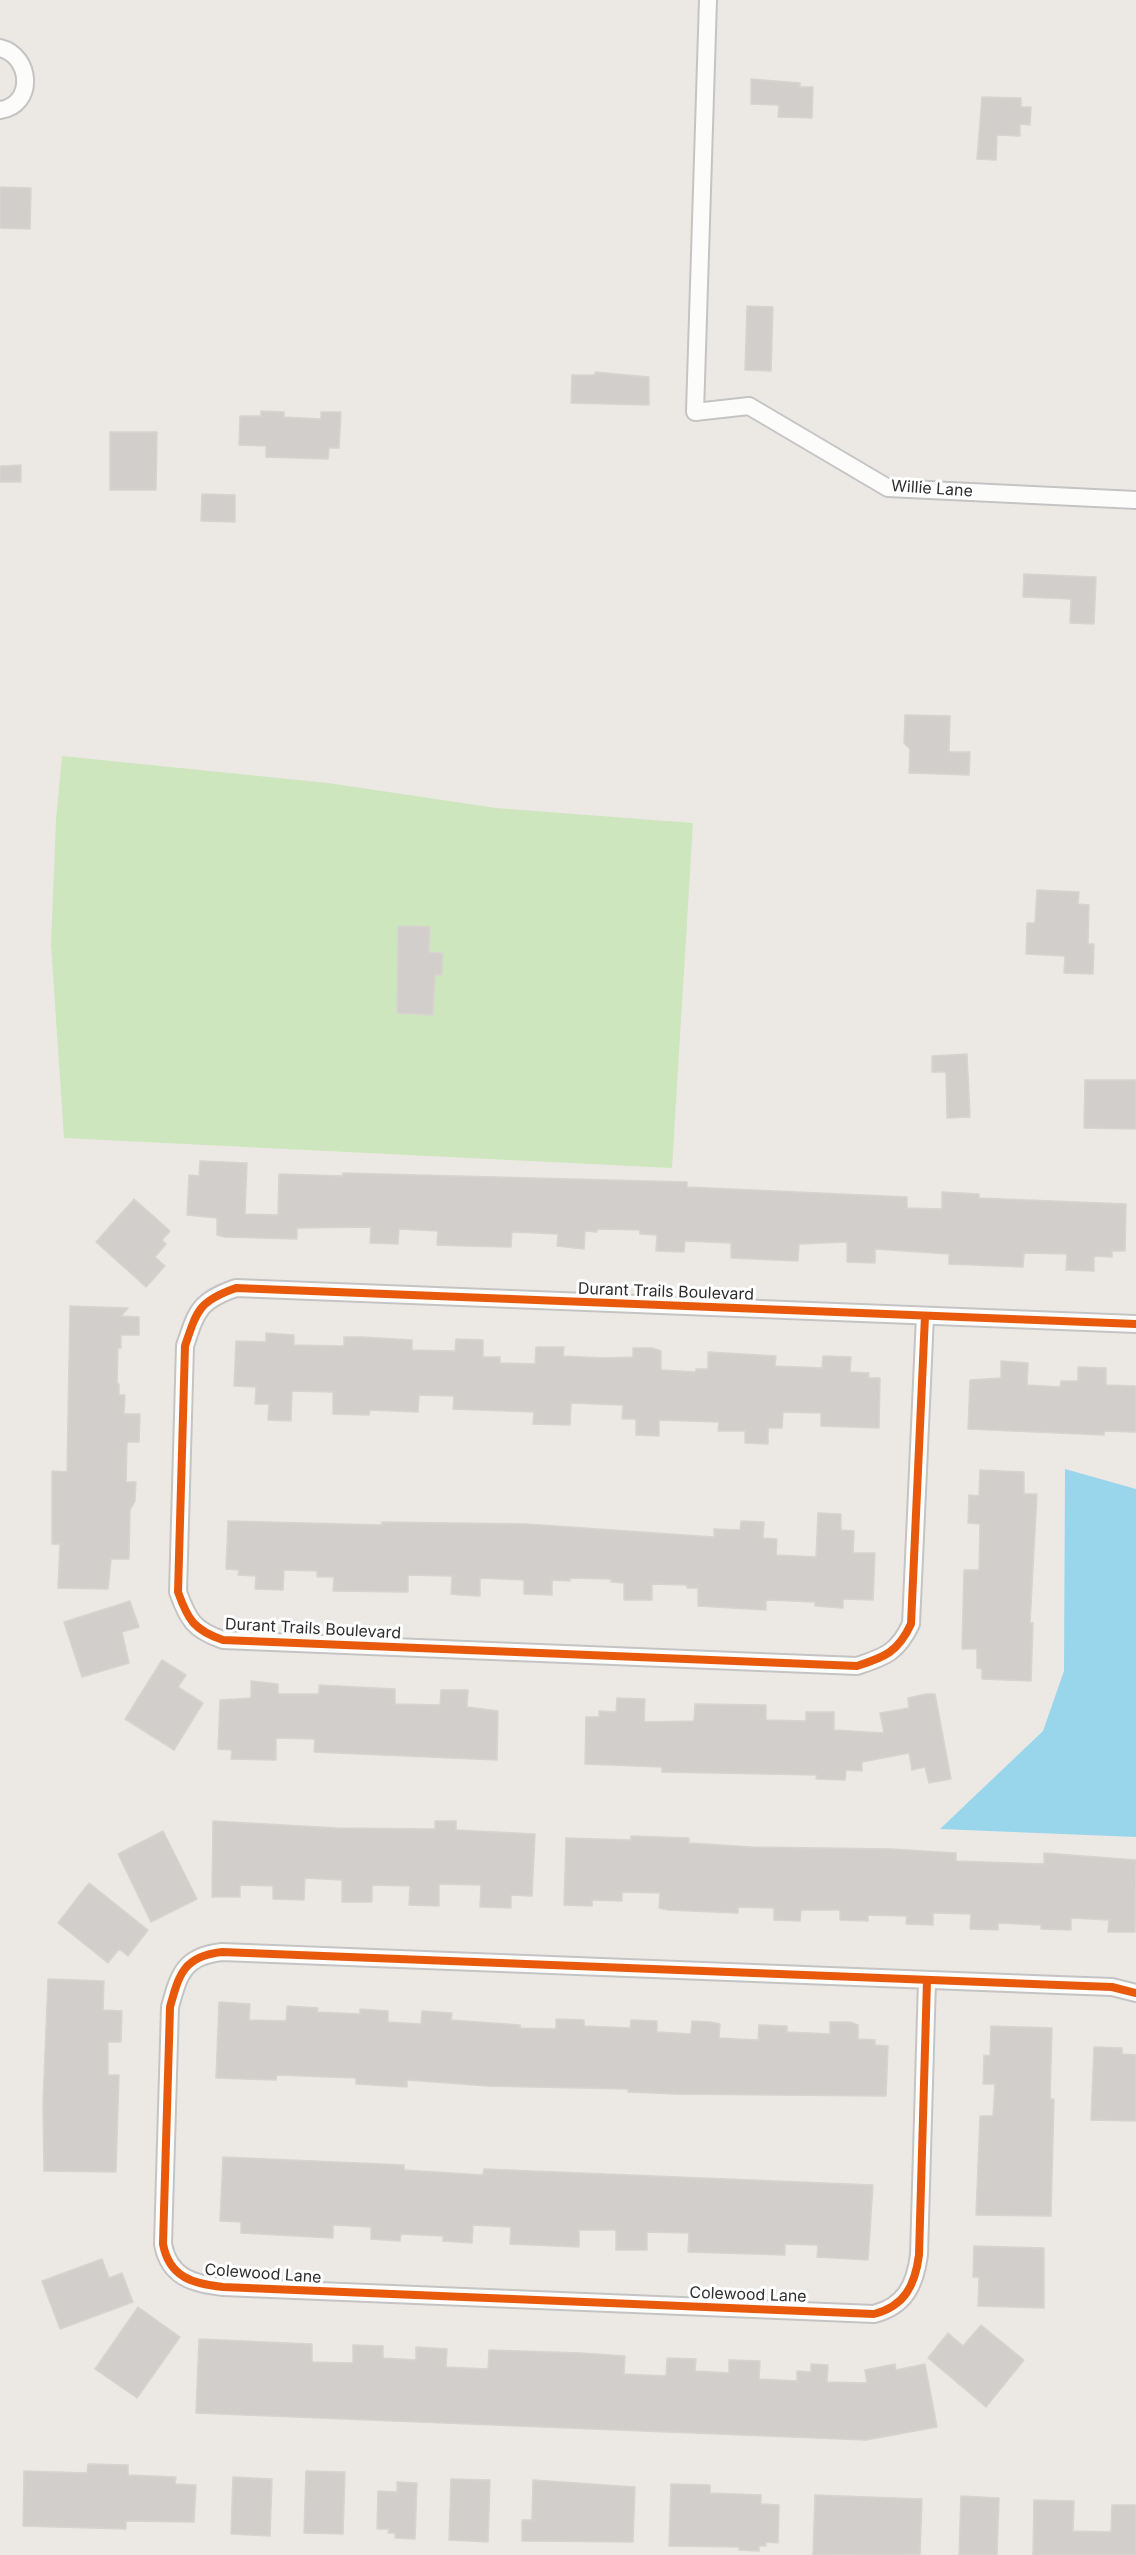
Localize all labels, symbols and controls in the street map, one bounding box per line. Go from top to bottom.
street label: Willie Lane [890,477,974,501]
street label: Durant Trails Boulevard [578,1279,754,1305]
street label: Durant Trails Boulevard [225,1615,401,1643]
street label: Colewood Lane [204,2260,322,2288]
street label: Colewood Lane [689,2283,807,2307]

